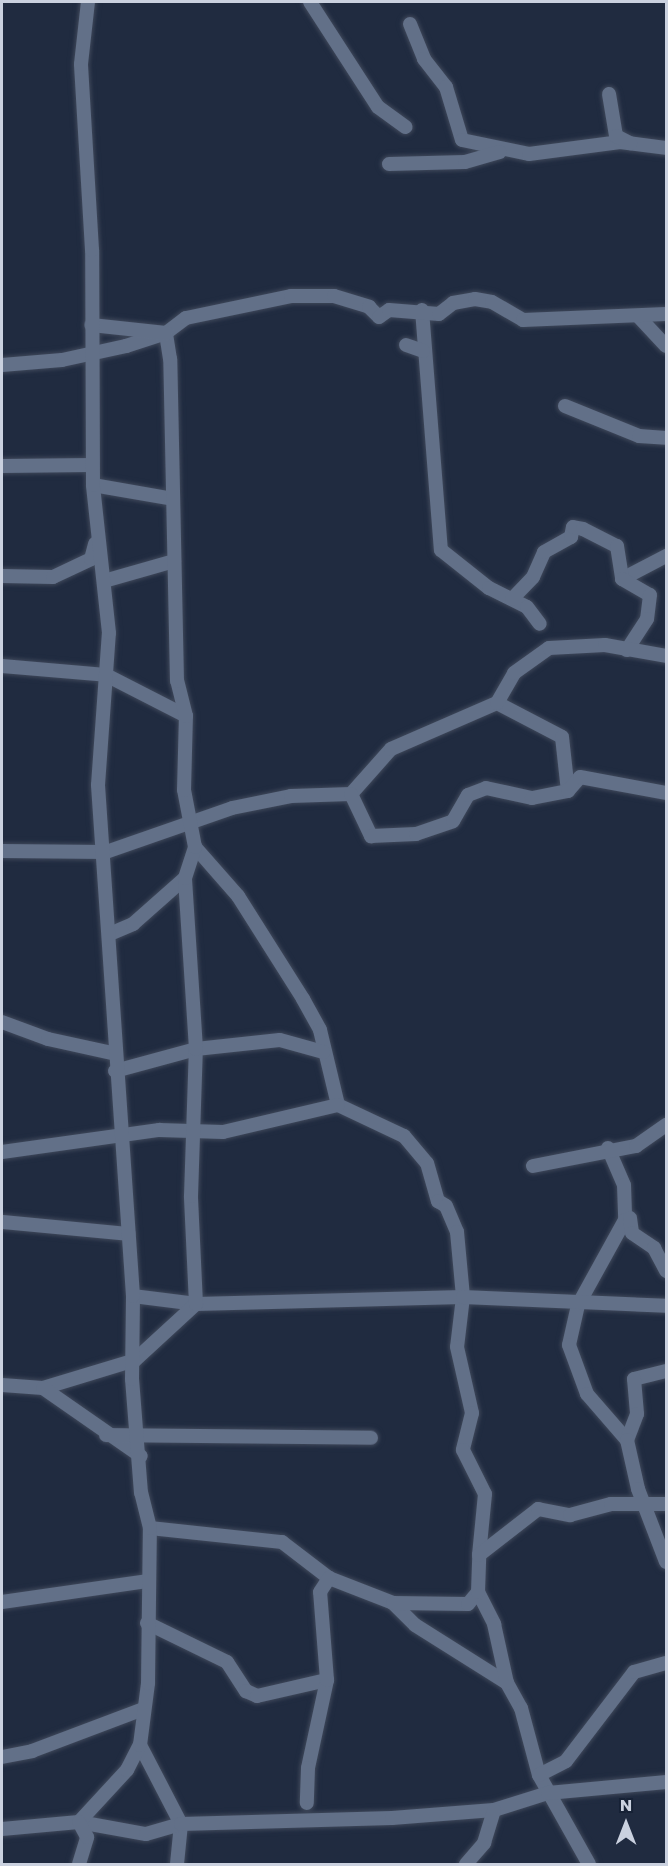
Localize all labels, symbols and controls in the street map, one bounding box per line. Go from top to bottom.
north arrow [596,1794,656,1854]
text: N [620,1794,632,1817]

